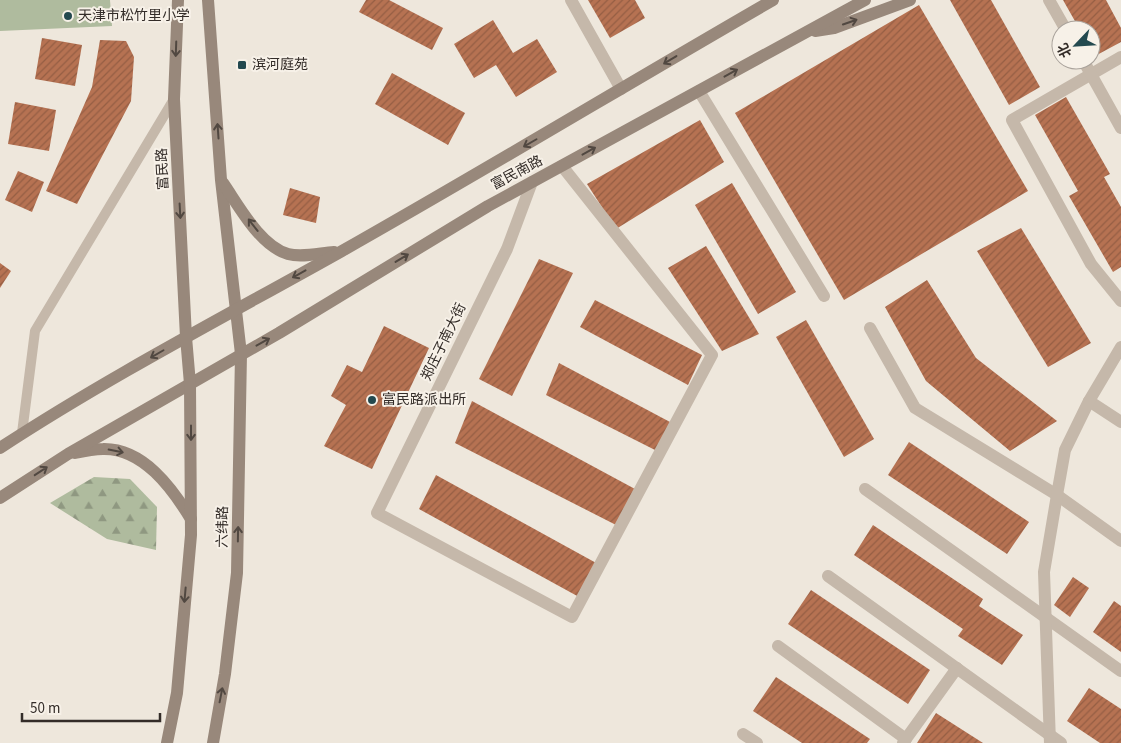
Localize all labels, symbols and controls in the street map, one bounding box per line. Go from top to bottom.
place label: 天津市松竹里小学 [78,6,190,26]
marker: 天津市松竹里小学 [62,10,74,22]
one-way arrow [842,17,857,26]
north arrow [1051,20,1101,70]
one-way arrow [172,40,181,56]
text: 北 [1053,40,1077,61]
place label: 滨河庭苑 [252,55,308,75]
one-way arrow [664,55,678,65]
marker: 滨河庭苑 [236,59,248,71]
one-way arrow [724,68,738,78]
one-way arrow [213,123,222,139]
one-way arrow [524,138,538,148]
one-way arrow [581,146,595,156]
street label: 富民路 [152,148,174,190]
street label: 富民南路 [488,151,546,195]
one-way arrow [175,202,185,219]
one-way arrow [247,219,258,232]
one-way arrow [395,253,409,263]
one-way arrow [293,270,307,280]
street label: 郑庄子南大街 [417,300,471,384]
one-way arrow [255,337,270,347]
one-way arrow [151,349,165,359]
place label: 富民路派出所 [382,390,466,410]
marker: 富民路派出所 [366,394,378,406]
one-way arrow [186,424,195,440]
one-way arrow [108,447,124,456]
one-way arrow [34,466,48,476]
street label: 六纬路 [213,506,233,548]
one-way arrow [233,526,243,542]
one-way arrow [181,587,190,603]
one-way arrow [217,687,227,703]
scale bar [22,690,160,722]
text: 50 m [30,698,60,719]

